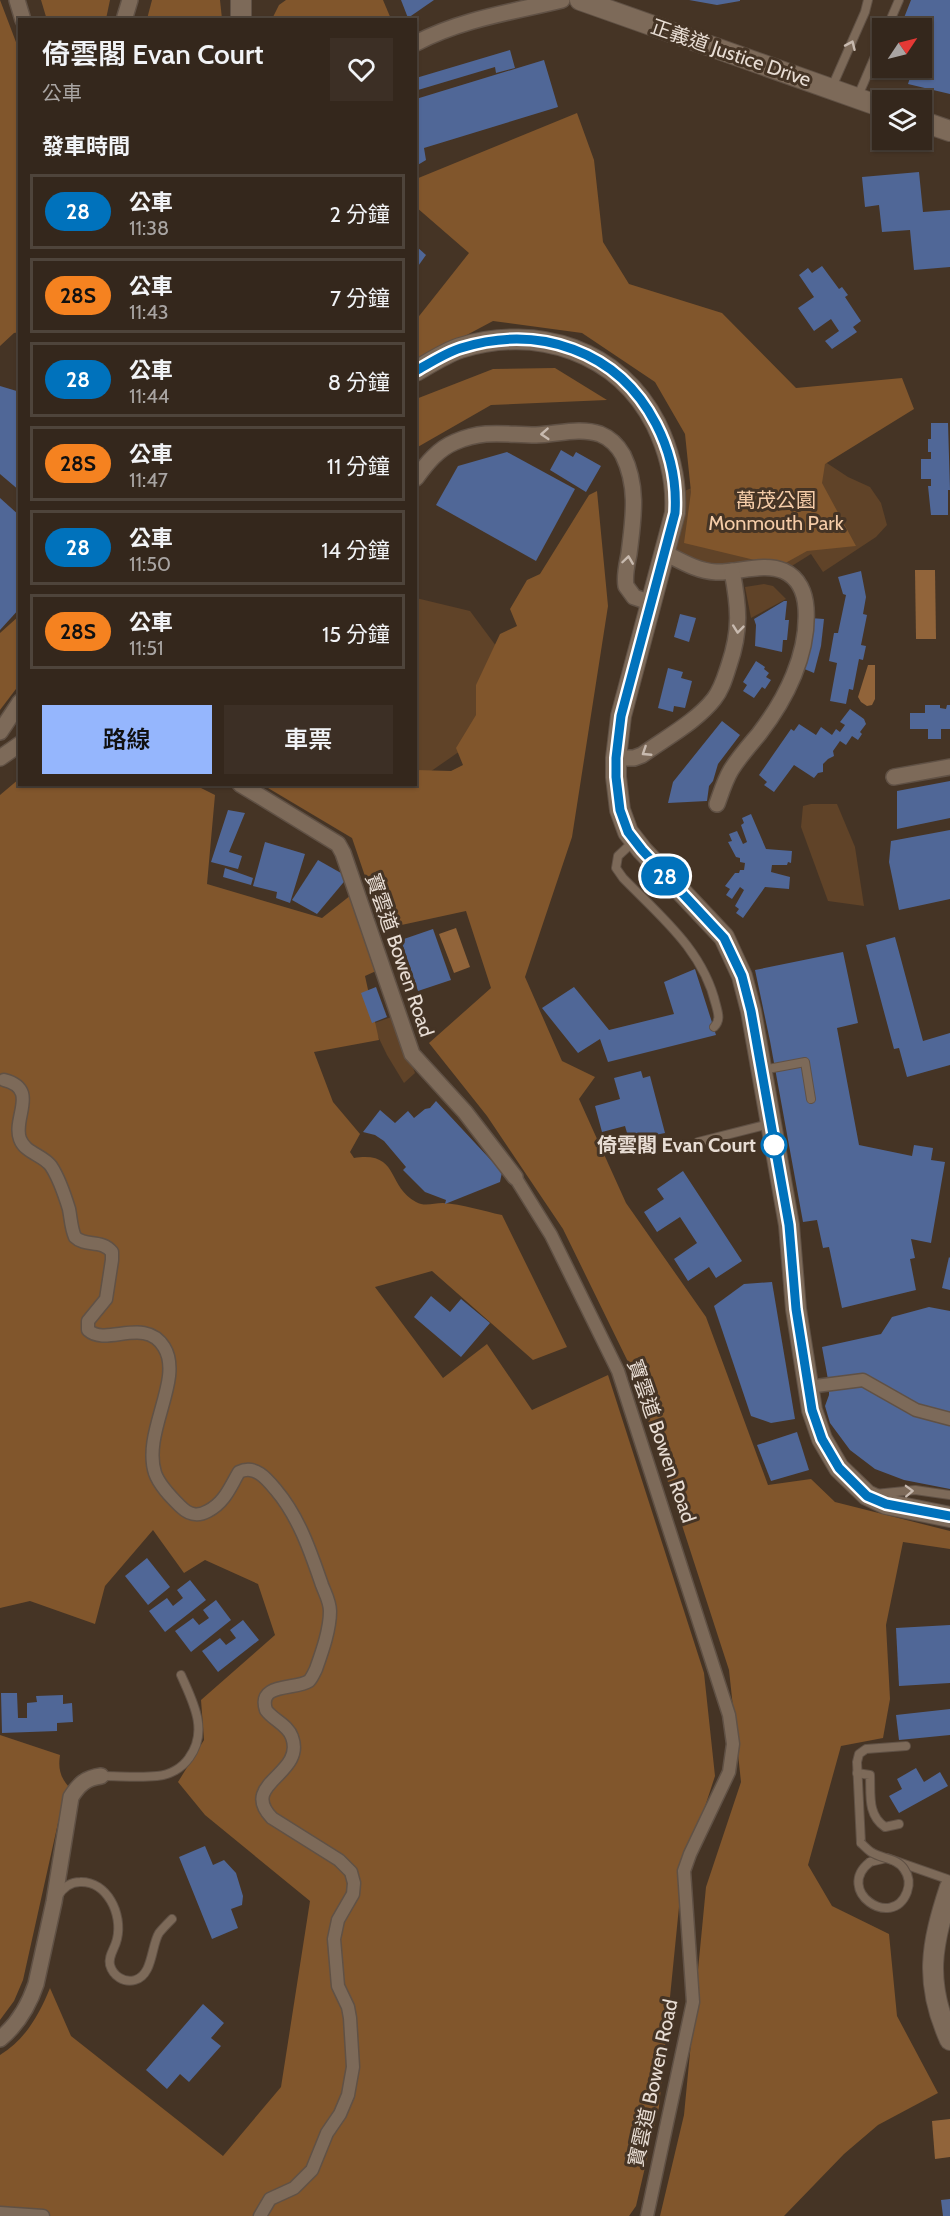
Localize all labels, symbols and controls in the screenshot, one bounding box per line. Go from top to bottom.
street label: 正義道 Justice Drive [648,14,814,92]
north arrow [872,18,932,78]
map controls [872,18,932,150]
text: 倚雲閣 Evan Court [42,37,264,71]
button: heart [330,38,393,101]
one-way arrow [844,40,856,51]
text: 公車 [42,81,82,105]
button: layers [872,90,932,150]
text: 發車時間 [42,133,130,160]
text: 公車 [129,189,173,216]
text: 28 [66,199,90,224]
text: 2 分鐘 [330,201,390,228]
text: 11:38 [129,216,169,240]
text: 公車 [129,273,173,300]
text: 28S [60,283,96,308]
text: 7 分鐘 [330,285,390,312]
text: 11:43 [129,300,169,324]
text: 公車 [129,357,173,384]
text: 28 [66,367,90,392]
text: 8 分鐘 [328,369,390,396]
text: 11:44 [129,384,169,408]
one-way arrow [540,427,549,440]
text: 公車 [129,441,173,468]
text: 28S [60,451,96,476]
text: 11 分鐘 [327,453,390,480]
text: 11:47 [129,468,168,492]
park label: 萬茂公園 Monmouth Park [708,488,844,535]
text: 公車 [129,525,173,552]
text: 28 [66,535,90,560]
text: 14 分鐘 [321,537,390,564]
text: 11:50 [129,552,171,576]
one-way arrow [621,556,633,565]
text: 公車 [129,609,173,636]
text: 28S [60,619,96,644]
text: 15 分鐘 [322,621,390,648]
one-way arrow [732,624,745,633]
text: 11:51 [129,636,164,660]
button: 路線 [42,705,212,774]
button: 車票 [224,705,393,774]
one-way arrow [642,744,652,756]
line badge: 28 [638,856,692,896]
text: 28 [653,864,677,889]
street label: 寶雲道 Bowen Road [361,870,439,1040]
marker: 倚雲閣 Evan Court [761,1132,787,1158]
place label: 倚雲閣 Evan Court [597,1133,756,1157]
street label: 寶雲道 Bowen Road [623,1356,701,1526]
one-way arrow [904,1484,913,1497]
street label: 寶雲道 Bowen Road [623,1997,683,2169]

